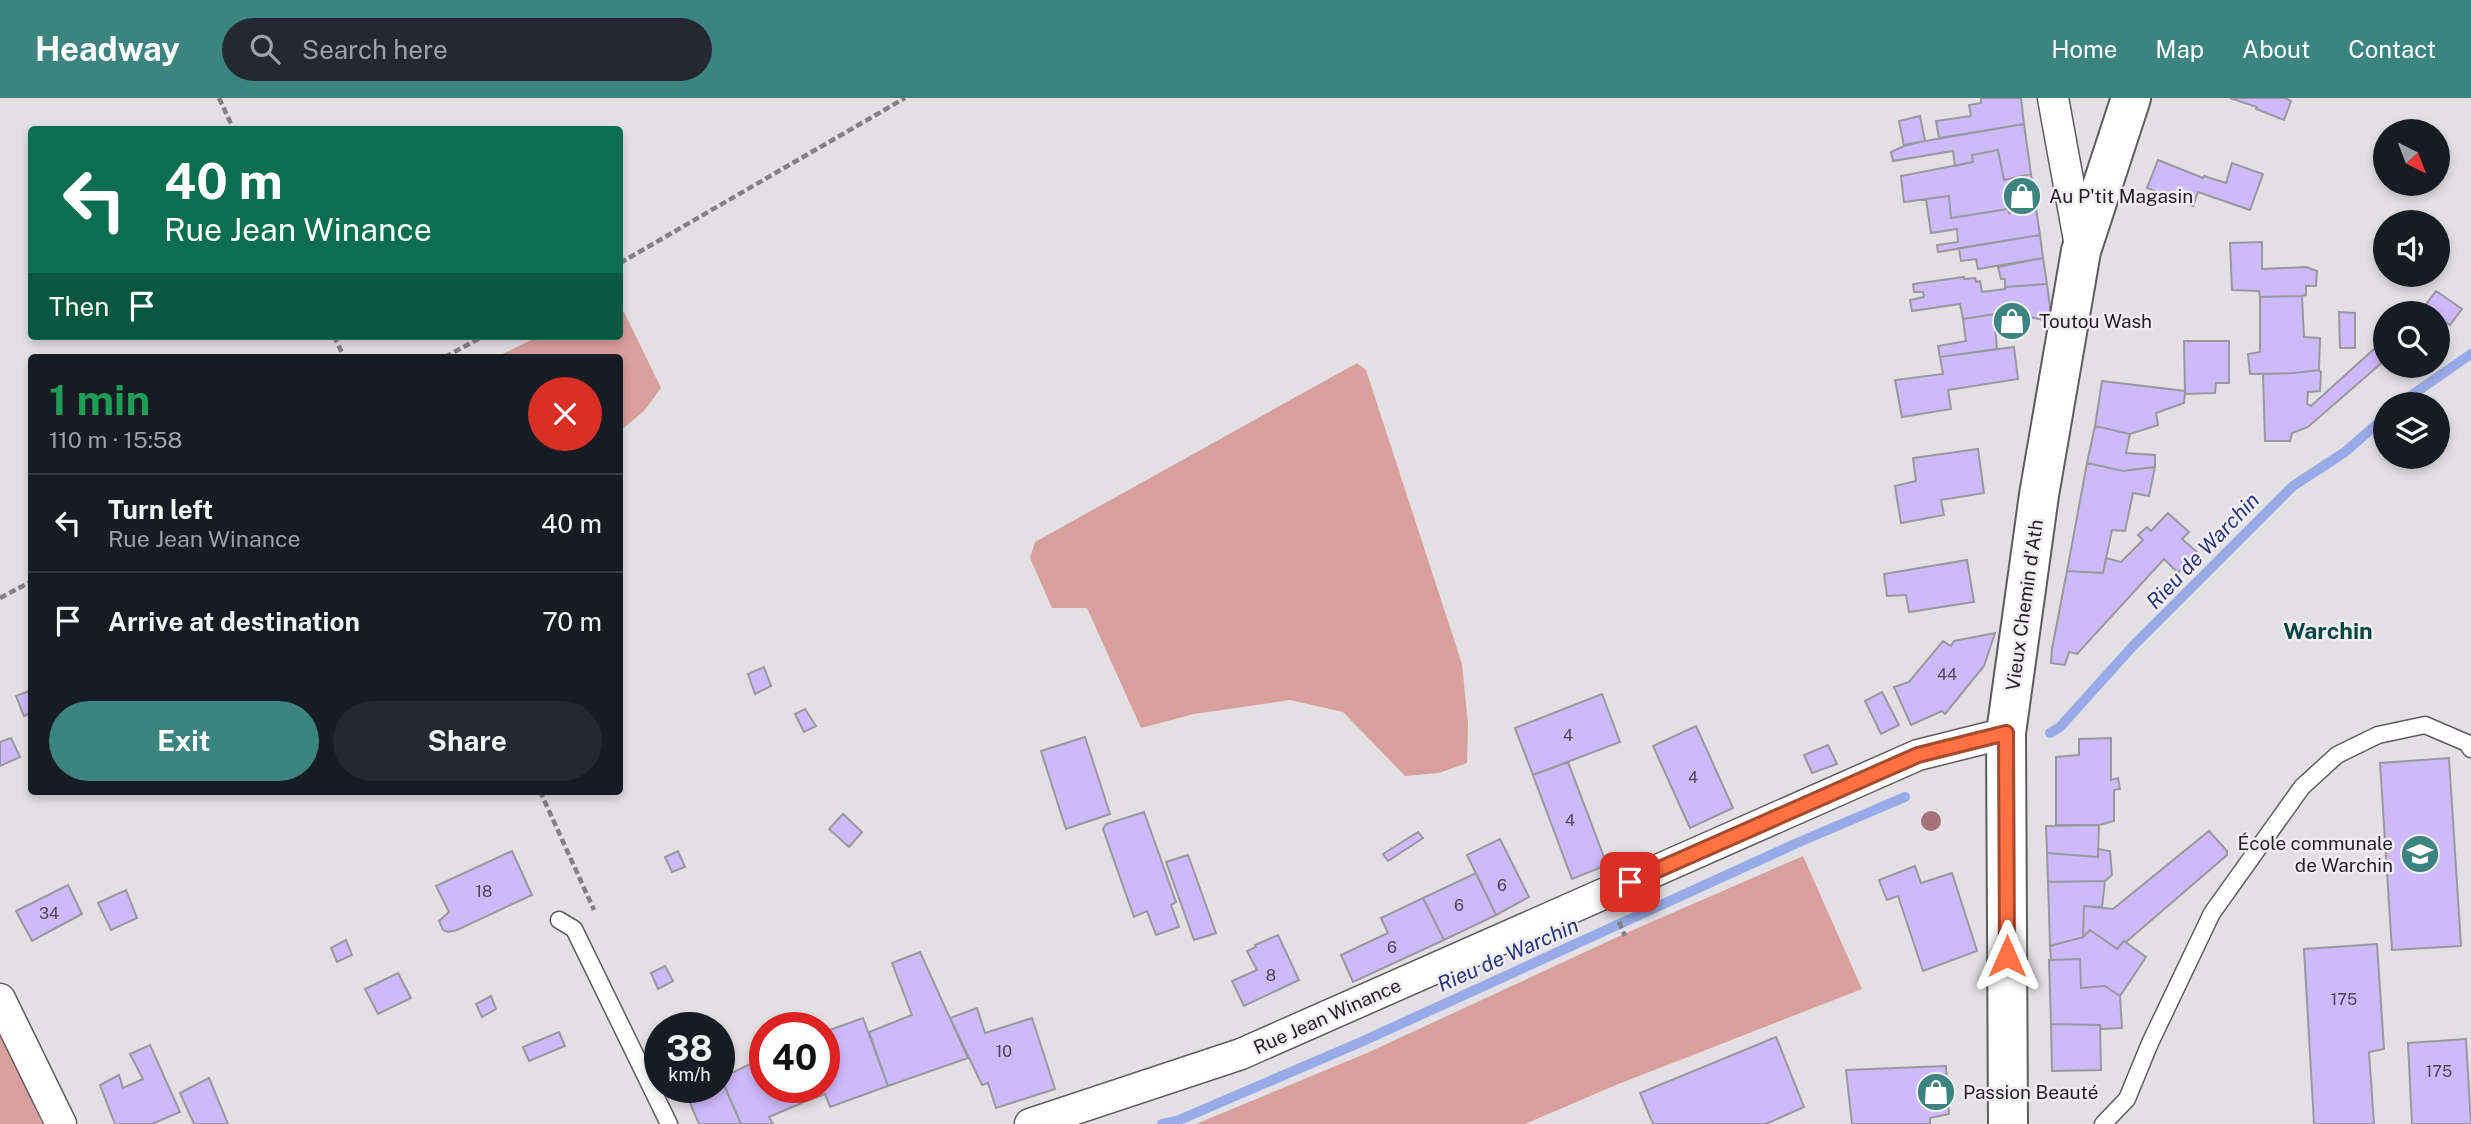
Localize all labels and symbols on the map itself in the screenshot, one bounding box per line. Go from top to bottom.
north arrow [2373,119,2450,196]
shop icon: Au P'tit Magasin [2001,175,2043,217]
place label: Au P'tit Magasin [2049,185,2193,207]
shop icon: Toutou Wash [1991,300,2033,342]
place label: Toutou Wash [2039,310,2152,332]
water label: Rieu de Warchin [2141,487,2264,614]
street label: Vieux Chemin d'Ath [2001,518,2047,692]
district label: Warchin [2283,617,2373,644]
house number: 44 [1937,665,1957,684]
house number: 4 [1563,726,1573,745]
house number: 4 [1688,768,1698,787]
house number: 4 [1565,811,1575,830]
place label: École communale de Warchin [2238,832,2393,876]
school or university icon: École communale de Warchin [2399,833,2441,875]
pin [1600,852,1660,912]
house number: 6 [1497,876,1507,895]
house number: 18 [476,882,492,901]
house number: 6 [1454,896,1464,915]
house number: 34 [39,904,59,923]
water label: Rieu de Warchin [1433,912,1582,997]
position arrow [1970,919,2044,993]
house number: 6 [1387,938,1397,957]
house number: 8 [1266,966,1276,985]
street label: Rue Jean Winance [1250,974,1404,1058]
house number: 175 [2331,990,2357,1009]
speed limit sign: 40 [749,1012,840,1103]
house number: 10 [996,1042,1012,1061]
house number: 175 [2426,1062,2452,1081]
shop icon: Passion Beauté [1915,1071,1957,1113]
place label: Passion Beauté [1963,1081,2098,1103]

